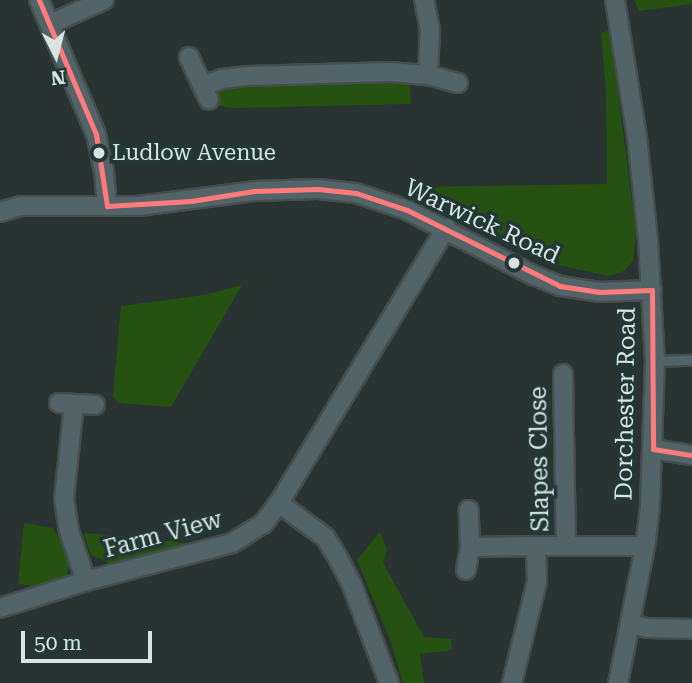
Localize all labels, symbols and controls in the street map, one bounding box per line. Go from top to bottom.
north arrow [21,21,91,91]
text: N [50,65,67,90]
place label: Ludlow Avenue [112,140,276,166]
marker: Ludlow Avenue [92,146,106,160]
street label: Warwick Road [400,173,564,271]
unlabelled marker [507,256,521,270]
street label: Dorchester Road [610,307,642,501]
street label: Slapes Close [524,386,556,532]
street label: Farm View [101,505,225,565]
scale bar [24,616,156,660]
text: 50 m [34,631,82,655]

